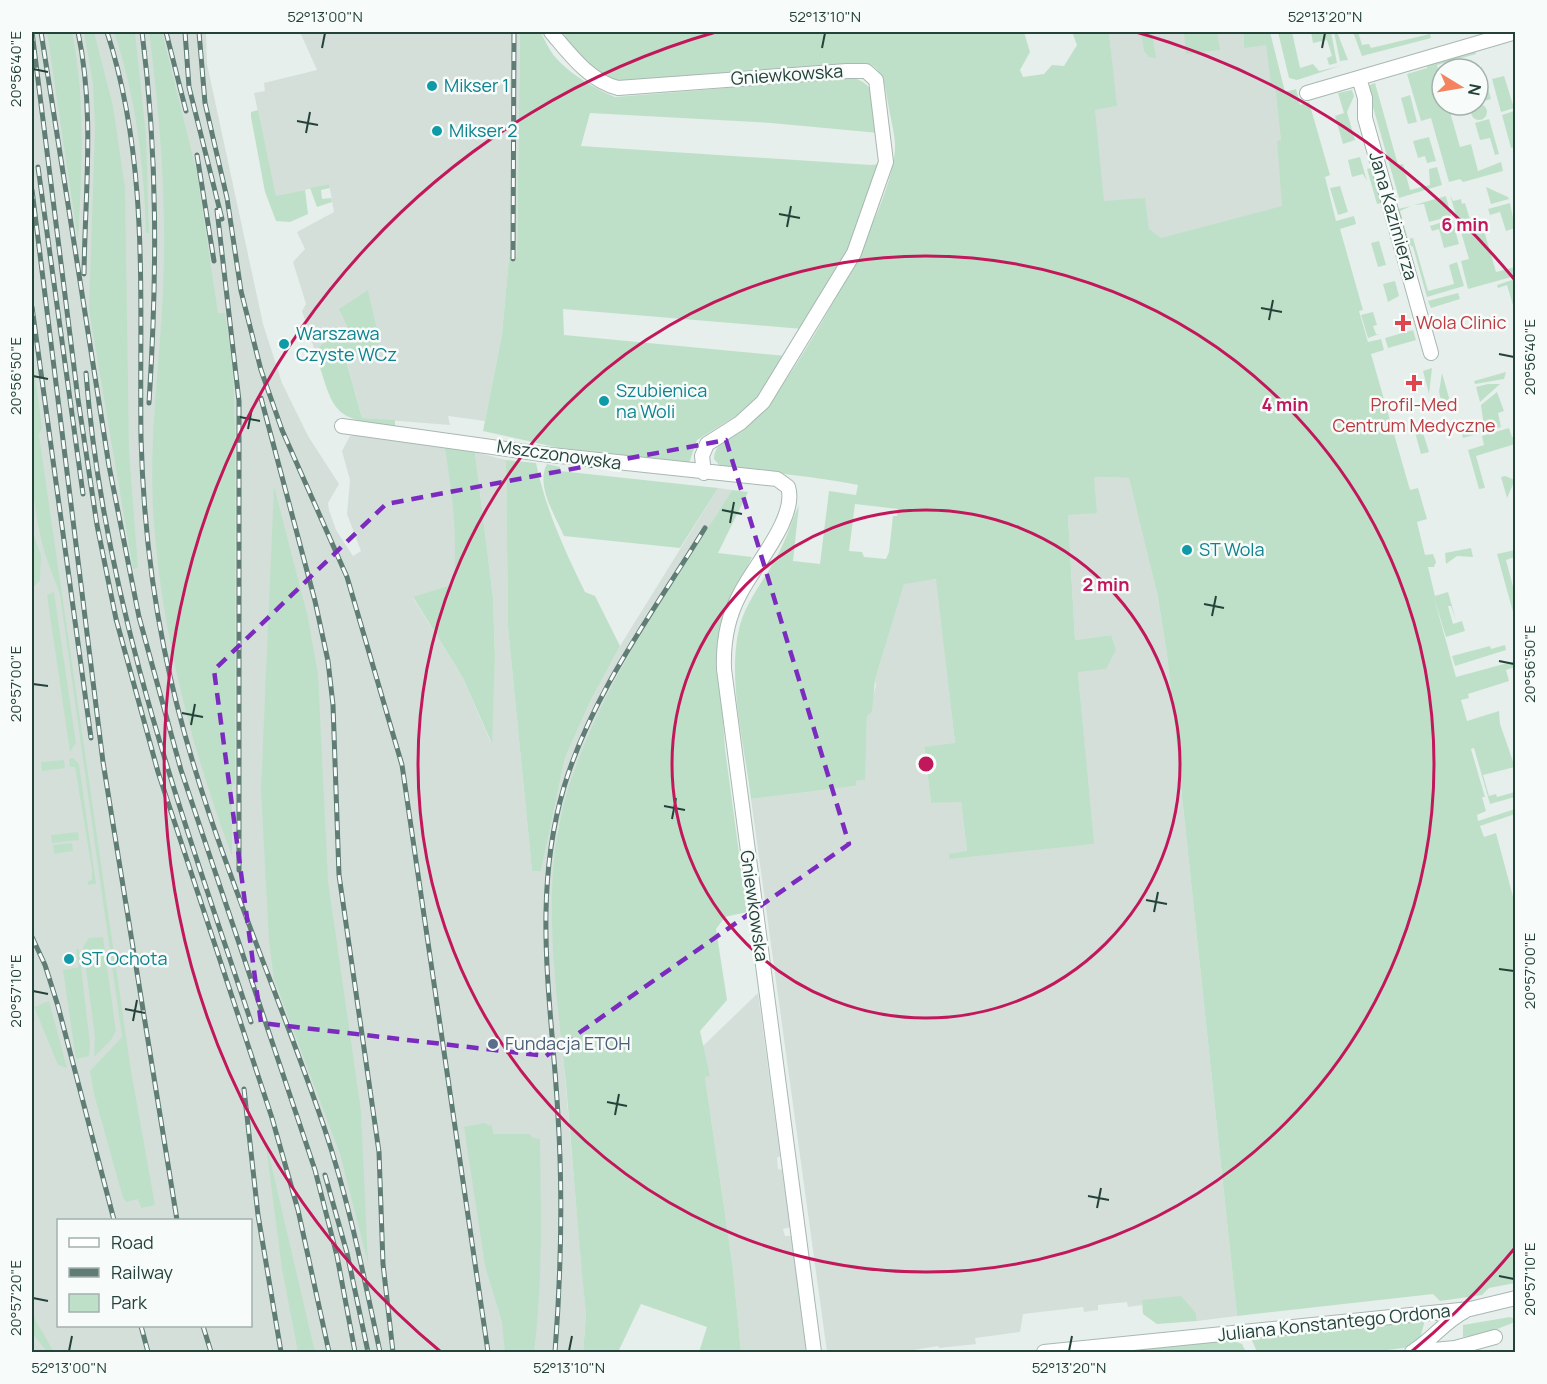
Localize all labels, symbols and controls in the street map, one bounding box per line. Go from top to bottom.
text: 52°13'00"N [287,6,363,27]
text: 52°13'10"N [789,6,861,27]
text: 52°13'20"N [1288,6,1362,27]
text: 20°56'40"E [5,31,26,107]
north arrow [1430,57,1490,117]
street label: Gniewkowska [730,58,844,90]
place label: Mikser 1 [444,73,509,97]
marker: Mikser 1 [425,79,439,93]
text: N [1463,82,1487,98]
place label: Mikser 2 [449,118,517,142]
marker: Mikser 2 [430,124,444,138]
street label: Jana Kazimierza [1364,149,1424,283]
text: 6 min [1441,212,1489,236]
place label: Wola Clinic [1416,310,1506,334]
marker: Wola Clinic [1394,314,1412,332]
text: 20°56'40"E [1519,319,1540,395]
place label: Warszawa Czyste WCz [296,321,397,366]
text: 20°56'50"E [5,337,26,415]
marker: Warszawa Czyste WCz [277,337,291,351]
marker: Profil-Med Centrum Medyczne [1405,374,1423,392]
place label: Szubienica na Woli [616,378,707,423]
text: 4 min [1261,392,1309,416]
place label: Profil-Med Centrum Medyczne [1332,392,1496,437]
marker: Szubienica na Woli [597,394,611,408]
street label: Mszczonowska [495,433,623,475]
place label: ST Wola [1199,537,1265,561]
marker: ST Wola [1180,543,1194,557]
text: 2 min [1083,572,1129,596]
text: 20°56'50"E [1519,625,1540,703]
text: 20°57'00"E [5,646,26,722]
centre of rings [916,754,936,774]
street label: Gniewkowska [735,849,775,963]
text: 20°57'00"E [1519,933,1540,1009]
place label: ST Ochota [81,946,167,970]
marker: ST Ochota [62,952,76,966]
text: 20°57'10"E [5,954,26,1028]
place label: Fundacja ETOH [505,1031,630,1055]
marker: Fundacja ETOH [486,1037,500,1051]
legend [57,1219,252,1327]
text: Road [111,1230,154,1254]
text: 20°57'10"E [1519,1242,1540,1316]
text: 20°57'20"E [5,1260,26,1336]
text: Railway [111,1260,173,1284]
text: Park [111,1290,148,1314]
street label: Juliana Konstantego Ordona [1216,1298,1452,1346]
text: 52°13'00"N [31,1357,107,1378]
text: 52°13'10"N [533,1357,605,1378]
text: 52°13'20"N [1032,1357,1106,1378]

